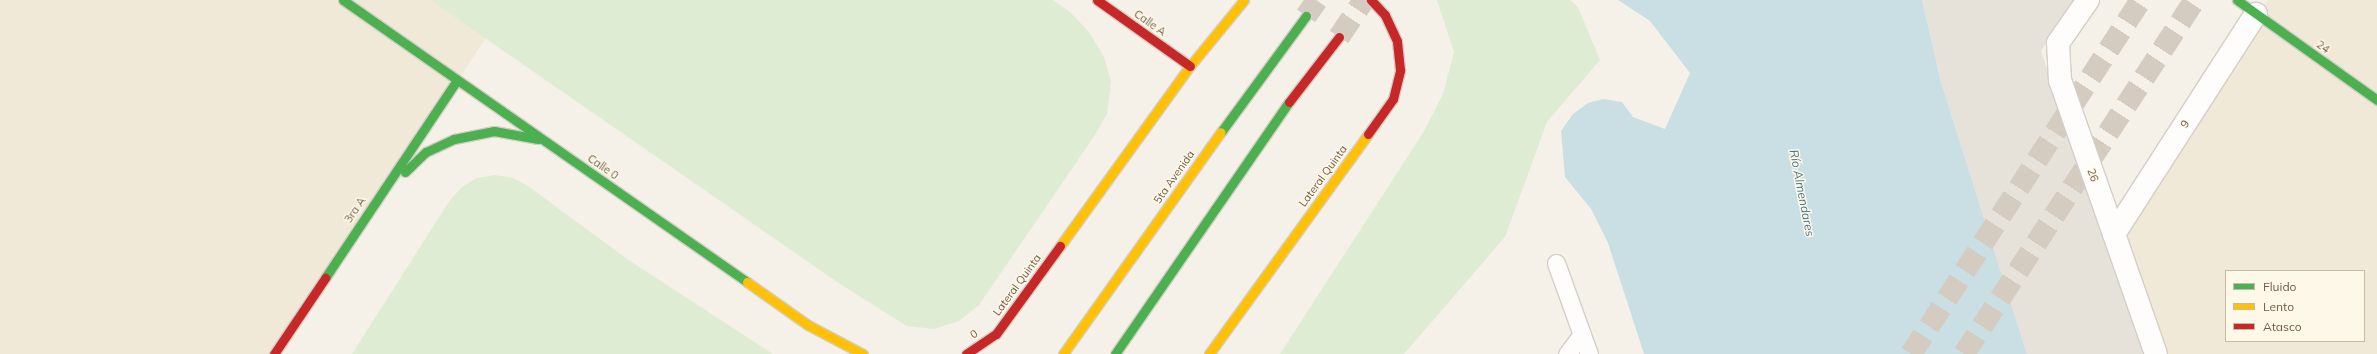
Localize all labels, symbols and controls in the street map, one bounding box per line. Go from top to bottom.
street label: Calle A [1131,7,1169,39]
street label: 24 [2314,38,2332,56]
street label: 9 [2178,118,2192,130]
street label: Lateral Quinta [1296,143,1350,209]
street label: 5ta Avenida [1151,148,1197,206]
water label: Río Almendares [1787,148,1817,238]
street label: Calle 0 [585,152,621,182]
street label: 26 [2085,167,2101,183]
street label: 3ra A [342,195,368,225]
street label: Lateral Quinta [990,252,1044,318]
legend [2225,270,2365,342]
text: Fluido [2263,279,2296,294]
text: Lento [2263,299,2294,314]
text: Atasco [2263,319,2302,334]
street label: 0 [968,327,980,341]

